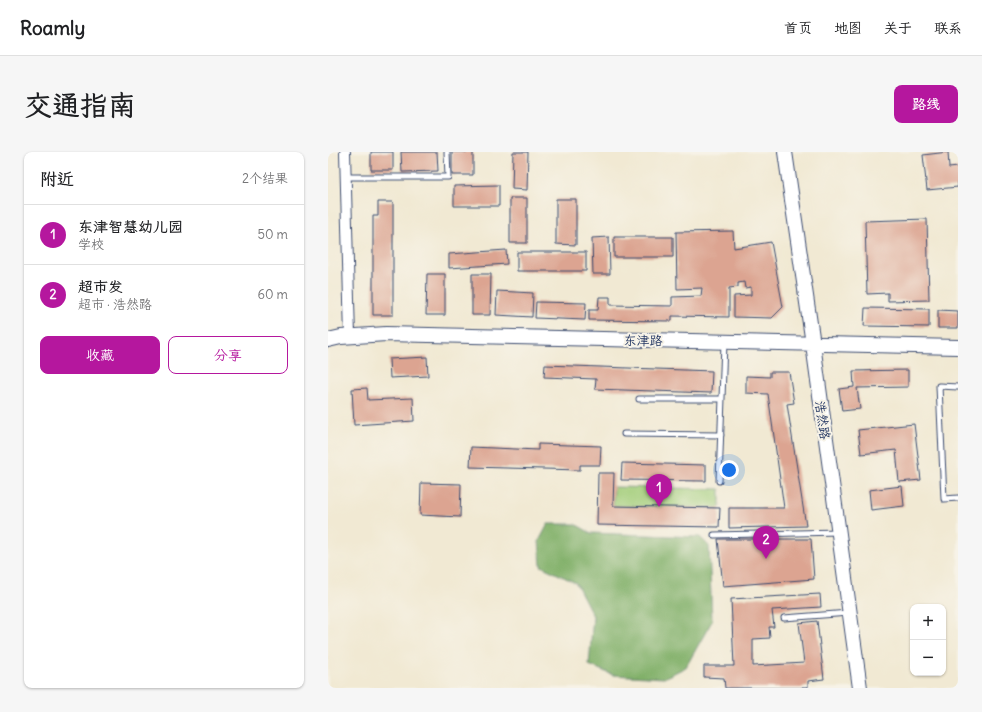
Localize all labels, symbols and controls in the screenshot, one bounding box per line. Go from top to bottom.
text: Roamly [20,16,85,40]
text: 首页 [784,19,812,37]
text: 地图 [834,19,862,37]
text: 关于 [884,19,912,37]
text: 联系 [934,19,962,37]
button: 路线 [894,85,958,123]
text: 交通指南 [24,87,136,123]
text: 附近 [40,168,74,190]
text: 2个结果 [242,170,288,187]
text: 东津智慧幼儿园 [78,217,183,236]
text: 1 [50,226,56,243]
text: 50 m [257,226,288,243]
text: 学校 [78,236,104,253]
text: 超市发 [78,277,123,296]
text: 2 [49,286,57,303]
text: 60 m [257,286,288,303]
text: 超市 · 浩然路 [78,296,152,313]
street label: 东津路 [623,332,663,349]
button: 收藏 [40,336,160,374]
button: 分享 [168,336,288,374]
street label: 浩然路 [811,400,834,441]
your location [719,460,739,480]
pin: 1 [646,474,672,507]
pin: 2 [753,526,779,559]
map controls [910,604,946,676]
button: + [910,604,946,640]
button: − [910,640,946,676]

